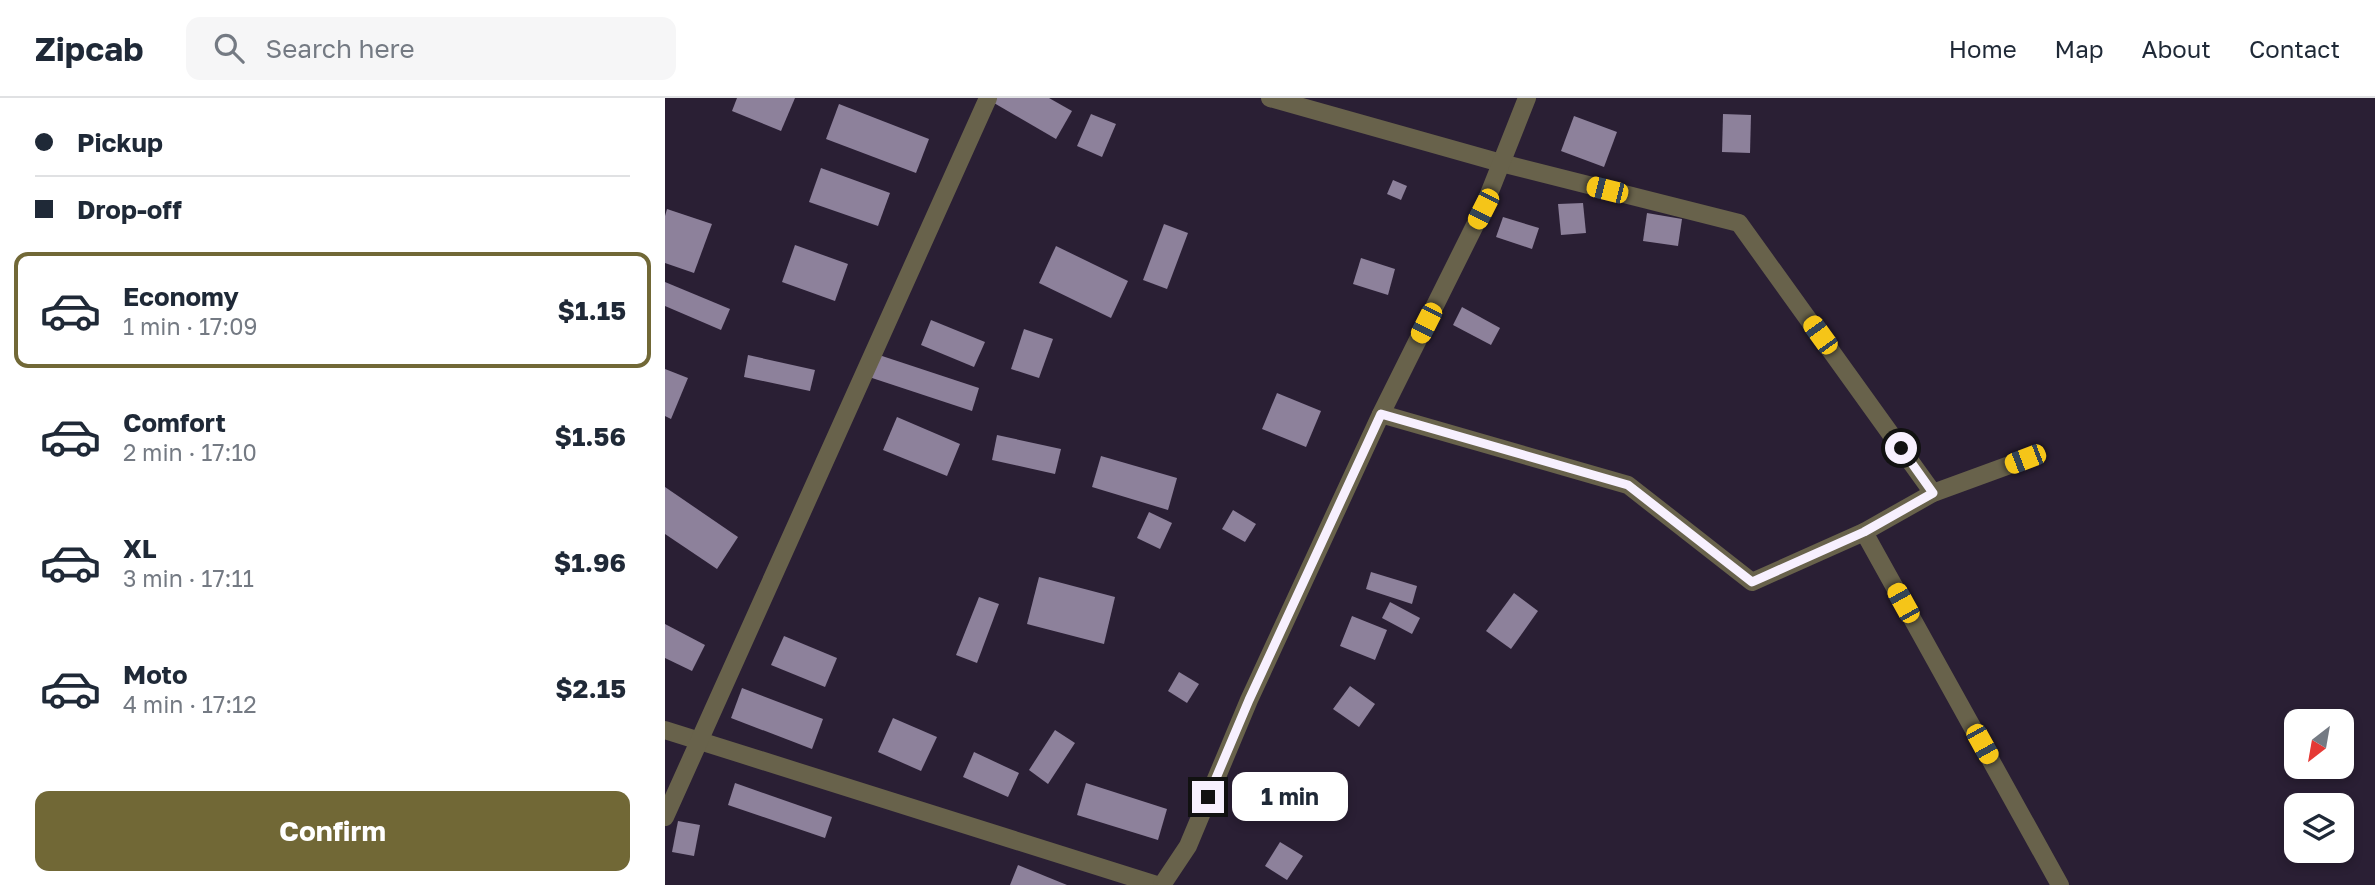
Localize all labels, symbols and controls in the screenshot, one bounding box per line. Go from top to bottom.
search box [186,17,676,80]
text: Zipcab [35,29,144,68]
icon: search [210,29,248,67]
text: Search here [266,33,415,64]
text: Home [1949,34,2017,63]
text: Map [2055,34,2104,63]
text: About [2142,34,2211,63]
text: Contact [2249,34,2340,63]
text: Pickup [77,127,163,158]
car [1585,175,1630,205]
car [1465,186,1502,232]
text: Drop-off [77,194,182,225]
icon: car [39,279,102,342]
text: Economy [123,281,239,312]
text: $1.15 [558,295,626,326]
car [1408,300,1445,346]
text: 1 min · 17:09 [123,312,257,340]
car [1800,312,1841,358]
icon: car [39,405,102,468]
text: Comfort [123,407,226,438]
text: $1.56 [554,421,626,452]
route start [1885,432,1917,464]
text: 2 min · 17:10 [123,438,257,466]
car [2002,442,2049,476]
icon: car [39,531,102,594]
text: XL [123,533,157,564]
text: $1.96 [554,547,626,578]
text: 3 min · 17:11 [123,564,254,592]
car [1884,580,1923,626]
icon: car [39,657,102,720]
text: Moto [123,659,188,690]
text: $2.15 [555,673,626,704]
text: 4 min · 17:12 [123,690,257,718]
north arrow [2284,709,2354,779]
map controls [2284,709,2354,863]
car [1963,721,2002,767]
callout: 1 min [1233,772,1348,822]
route end [1192,781,1224,813]
text: 1 min [1261,782,1319,810]
button: Confirm [35,791,630,871]
button: layers [2284,793,2354,863]

